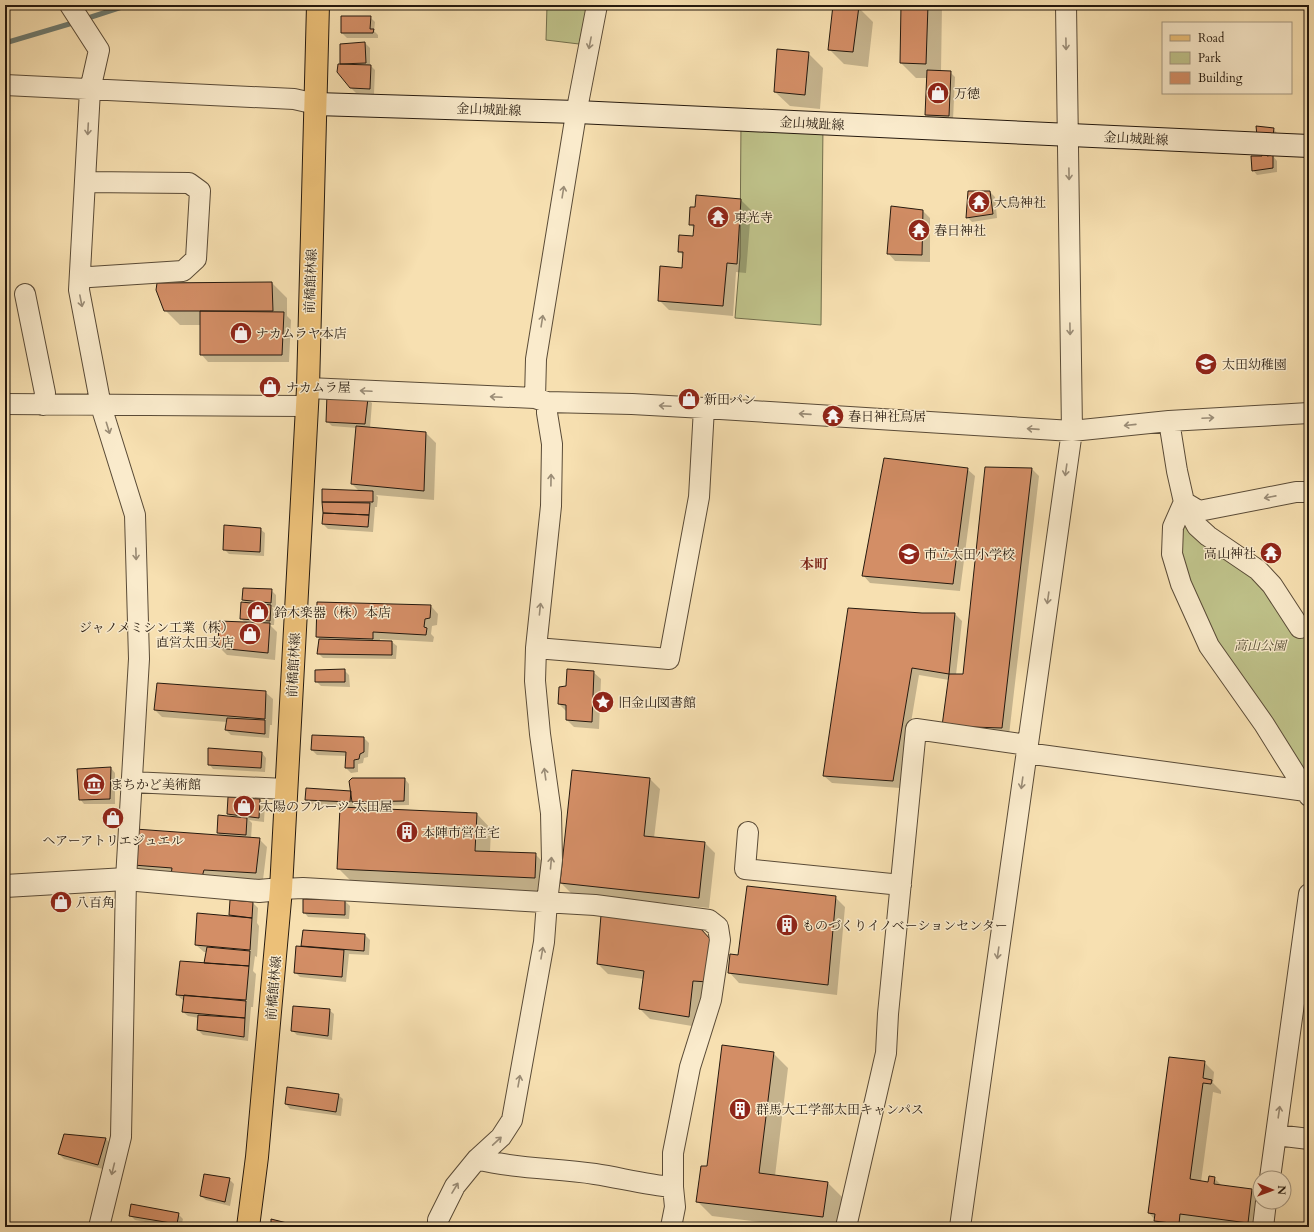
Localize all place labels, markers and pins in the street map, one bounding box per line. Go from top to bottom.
shop icon: 万徳 [925,80,951,106]
place label: 万徳 [954,85,980,103]
temple icon: 大鳥神社 [966,189,992,215]
place label: 大鳥神社 [994,194,1046,212]
temple icon: 東光寺 [705,204,731,230]
place label: 東光寺 [734,209,773,227]
temple icon: 春日神社 [906,217,932,243]
place label: 春日神社 [934,222,986,240]
shop icon: ナカムラヤ本店 [228,320,254,346]
place label: ナカムラヤ本店 [256,325,347,343]
school or university icon: 太田幼稚園 [1193,351,1219,377]
place label: 太田幼稚園 [1222,356,1287,374]
shop icon: ナカムラ屋 [257,374,283,400]
place label: ナカムラ屋 [286,379,351,397]
shop icon: 新田パン [676,386,702,412]
place label: 新田パン [704,391,756,409]
temple icon: 春日神社鳥居 [820,403,846,429]
place label: 春日神社鳥居 [848,408,926,426]
temple icon: 高山神社 [1258,540,1284,566]
school or university icon: 市立太田小学校 [896,541,922,567]
place label: 高山神社 [1204,545,1256,563]
place label: 市立太田小学校 [924,546,1015,564]
shop icon: 鈴木楽器（株）本店 [245,599,271,625]
place label: 鈴木楽器（株）本店 [274,604,391,622]
place label: ジャノメミシン工業（株） 直営太田支店 [79,619,234,652]
shop icon: ジャノメミシン工業（株） 直営太田支店 [237,621,263,647]
place icon: 旧金山図書館 [590,689,616,715]
place label: 旧金山図書館 [618,694,696,712]
museum icon: まちかど美術館 [81,771,107,797]
place label: まちかど美術館 [110,776,201,794]
shop icon: 太陽のフルーツ 太田屋 [231,793,257,819]
place label: 太陽のフルーツ 太田屋 [260,798,392,816]
shop icon: ヘアーアトリエジュエル [100,805,126,831]
building icon: 本陣市営住宅 [394,819,420,845]
place label: 本陣市営住宅 [422,824,500,842]
place label: ヘアーアトリエジュエル [42,832,184,850]
shop icon: 八百角 [48,889,74,915]
place label: 八百角 [76,894,115,912]
building icon: ものづくりイノベーションセンター [774,912,800,938]
place label: ものづくりイノベーションセンター [802,917,1008,935]
building icon: 群馬大工学部太田キャンパス [727,1096,753,1122]
place label: 群馬大工学部太田キャンパス [756,1101,924,1119]

